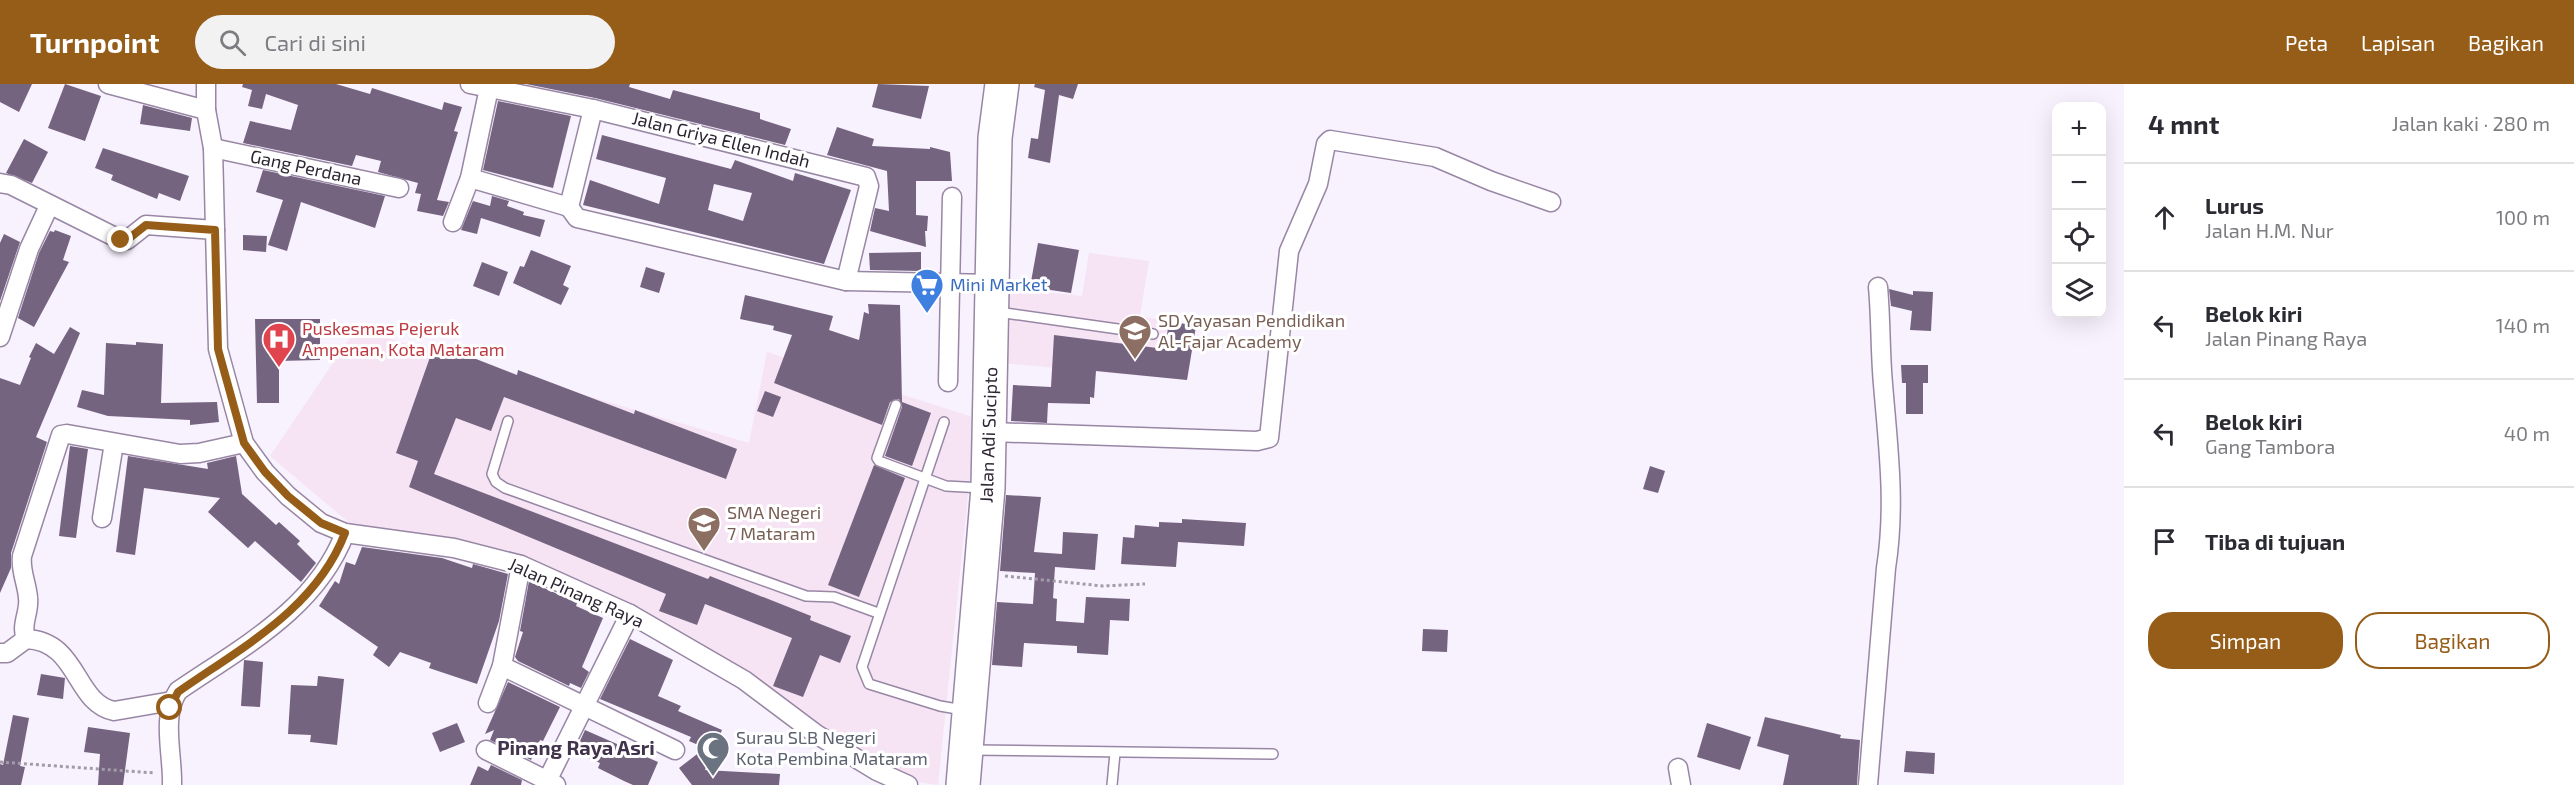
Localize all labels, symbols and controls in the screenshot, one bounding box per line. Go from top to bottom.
search box [195,15,615,69]
text: Turnpoint [30,25,159,59]
icon: search [216,26,249,59]
text: Cari di sini [264,29,366,55]
text: Peta [2285,30,2328,55]
text: Lapisan [2361,30,2435,55]
text: Bagikan [2468,30,2544,55]
map controls [2052,102,2106,318]
button: + [2052,102,2106,156]
street label: Jalan Griya Ellen Indah [630,106,813,172]
text: 4 mnt [2148,108,2219,139]
text: Jalan kaki · 280 m [2392,111,2550,135]
street label: Gang Perdana [248,144,364,190]
button: − [2052,156,2106,210]
text: Lurus [2205,192,2264,218]
icon: ahead [2148,201,2181,234]
text: 100 m [2496,205,2550,229]
button: locate [2052,210,2106,264]
text: Jalan H.M. Nur [2205,218,2334,242]
route end [107,226,133,252]
button: layers [2052,264,2106,318]
supermarket icon: Mini Market [909,267,945,314]
place label: Mini Market [950,273,1048,295]
text: Belok kiri [2205,300,2302,326]
place label: SD Yayasan Pendidikan Al-Fajar Academy [1158,309,1345,352]
icon: left [2148,309,2181,342]
school or university icon: SD Yayasan Pendidikan Al-Fajar Academy [1117,313,1153,360]
text: 140 m [2496,313,2550,337]
place label: Puskesmas Pejeruk Ampenan, Kota Mataram [302,317,505,360]
hospital icon: Puskesmas Pejeruk Ampenan, Kota Mataram [261,321,297,368]
text: Jalan Pinang Raya [2205,326,2367,350]
street label: Jalan Adi Sucipto [975,366,1001,504]
text: Belok kiri [2205,408,2302,434]
icon: left [2148,417,2181,450]
text: 40 m [2504,421,2550,445]
text: Gang Tambora [2205,434,2335,458]
place label: SMA Negeri 7 Mataram [727,501,821,544]
school or university icon: SMA Negeri 7 Mataram [686,505,722,552]
icon: arrive [2148,525,2181,558]
text: Tiba di tujuan [2205,528,2345,554]
street label: Jalan Pinang Raya [505,552,648,632]
button: Simpan [2148,612,2343,669]
button: Bagikan [2355,612,2550,669]
route start [156,694,182,720]
place label: Surau SLB Negeri Kota Pembina Mataram [736,726,928,769]
mosque icon: Surau SLB Negeri Kota Pembina Mataram [695,730,731,777]
district label: Pinang Raya Asri [497,735,655,760]

